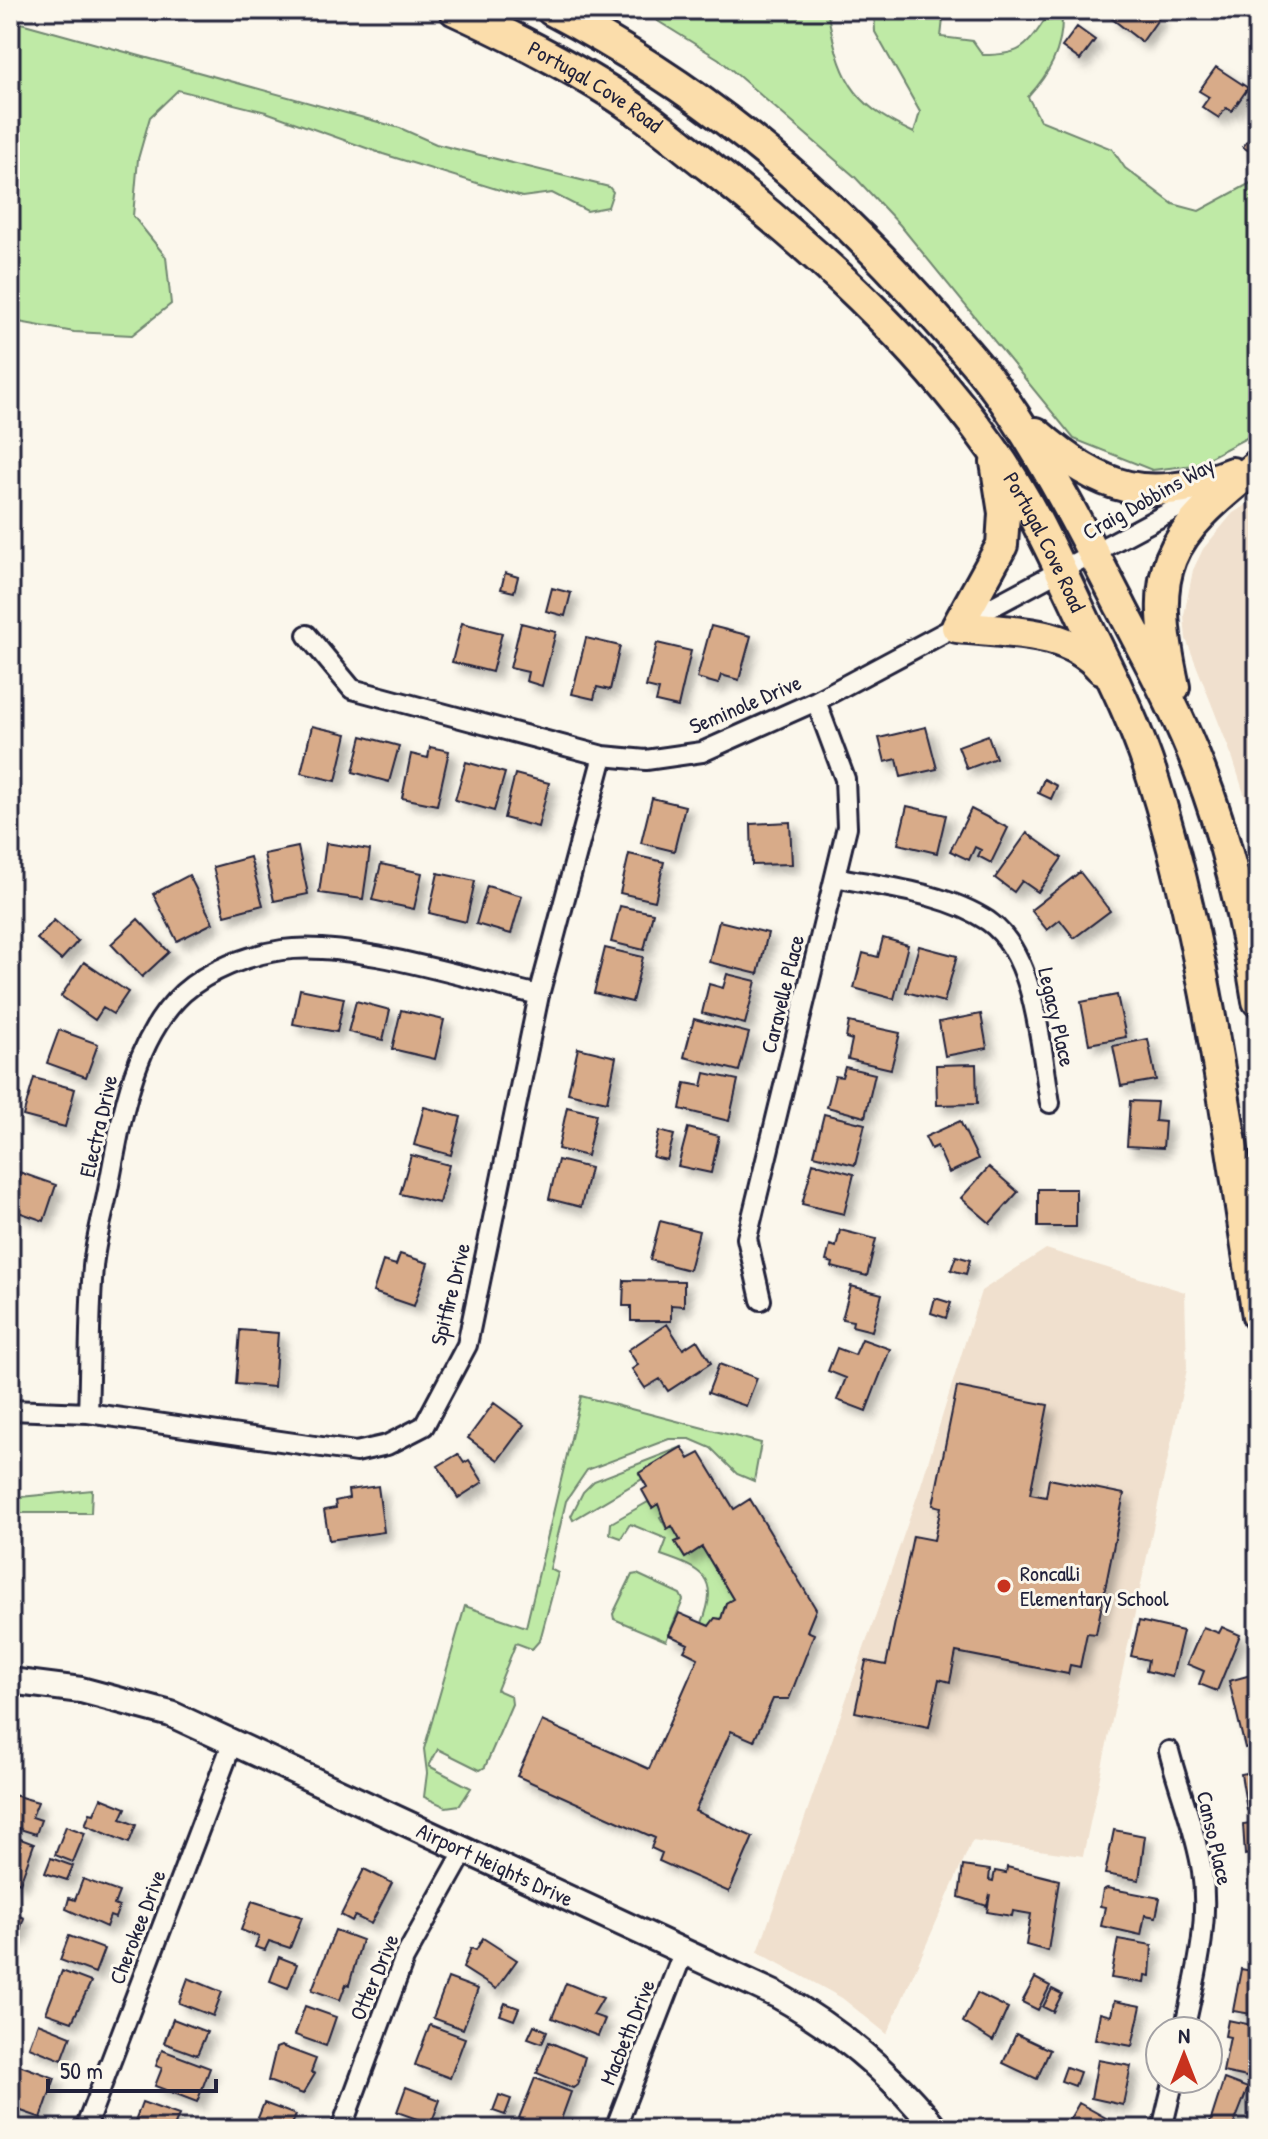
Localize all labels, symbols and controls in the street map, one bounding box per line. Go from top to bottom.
street label: Portugal Cove Road [523,33,669,140]
street label: Craig Dobbins Way [1077,449,1219,547]
street label: Portugal Cove Road [997,466,1093,617]
street label: Seminole Drive [685,667,806,741]
street label: Caravelle Place [753,931,811,1056]
street label: Legacy Place [1031,965,1083,1070]
street label: Electra Drive [72,1072,124,1180]
street label: Spitfire Drive [423,1239,477,1348]
place label: Roncalli Elementary School [1020,1558,1169,1613]
marker: Roncalli Elementary School [995,1577,1013,1595]
street label: Canso Place [1190,1788,1240,1888]
street label: Airport Heights Drive [412,1815,578,1914]
street label: Cherokee Drive [101,1865,173,1989]
street label: Otter Drive [342,1929,406,2025]
street label: Macbeth Drive [592,1975,662,2089]
north arrow [1144,2015,1224,2095]
text: N [1178,2020,1190,2050]
scale bar [48,2043,216,2093]
text: 50 m [60,2054,103,2086]

